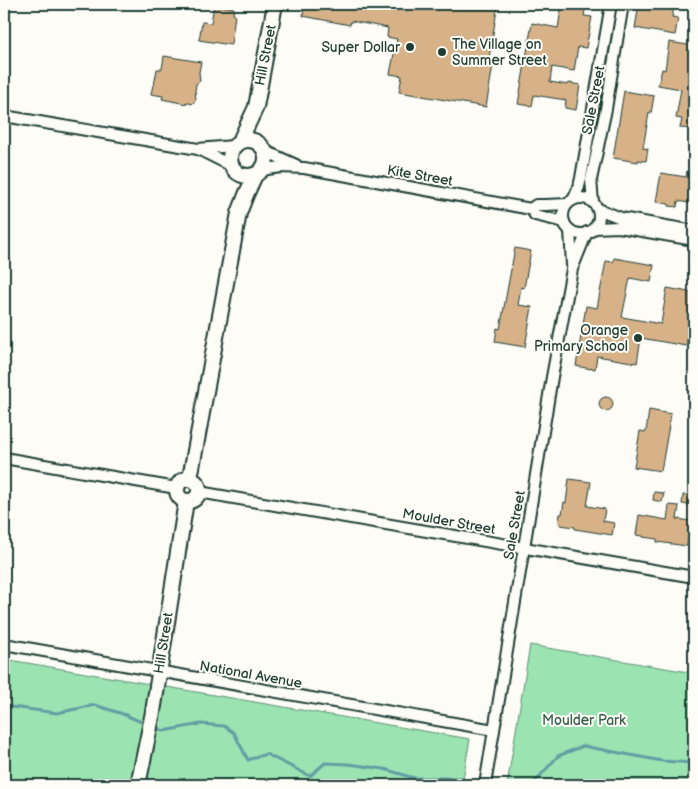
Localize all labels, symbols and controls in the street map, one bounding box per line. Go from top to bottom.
street label: Hill Street [251,23,280,87]
place label: The Village on Summer Street [452,36,547,69]
place label: Super Dollar [321,39,401,56]
marker: Super Dollar [404,41,416,53]
marker: The Village on Summer Street [436,46,448,58]
street label: Sale Street [578,64,609,136]
street label: Kite Street [386,161,455,190]
place label: Orange Primary School [534,322,628,355]
marker: Orange Primary School [632,332,644,344]
street label: Sale Street [500,489,529,561]
street label: Moulder Street [401,505,497,538]
street label: Hill Street [150,611,177,675]
street label: National Avenue [198,657,303,692]
park label: Moulder Park [542,712,626,729]

